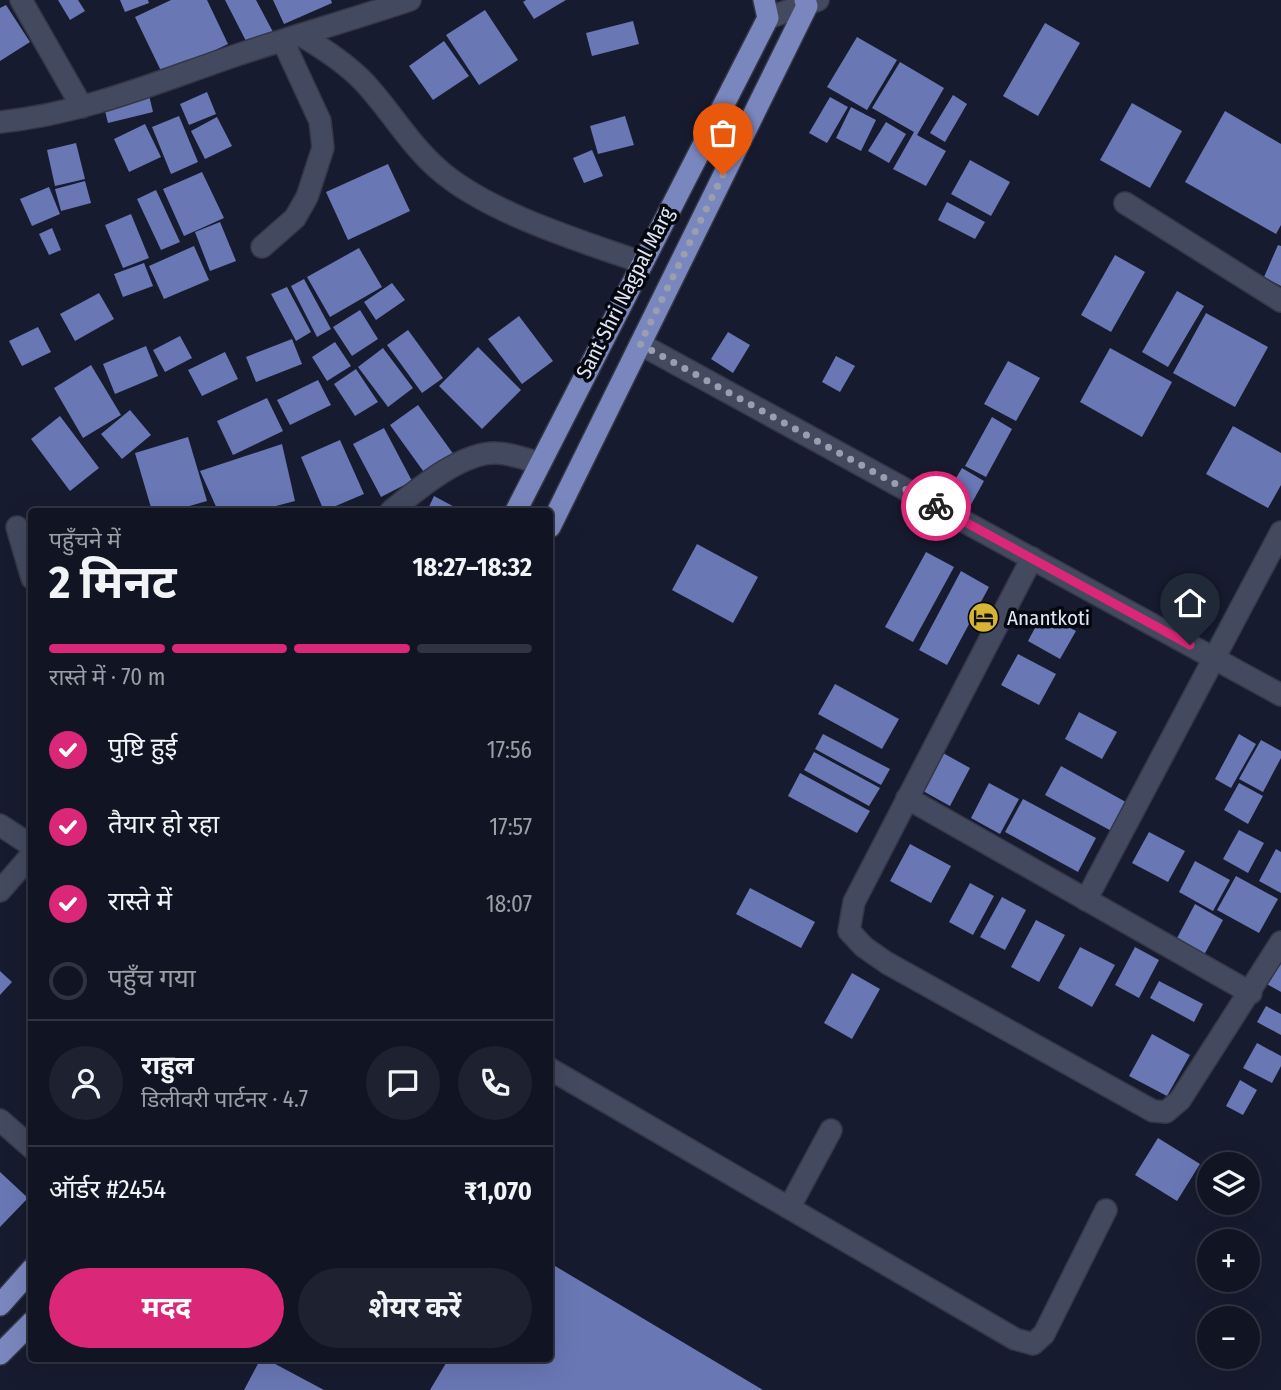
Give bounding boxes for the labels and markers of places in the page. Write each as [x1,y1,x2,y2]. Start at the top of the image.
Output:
pin [693,103,753,175]
pin [1160,573,1220,645]
hotel icon: Anantkoti [967,601,1001,635]
place label: Anantkoti [1007,605,1090,631]

